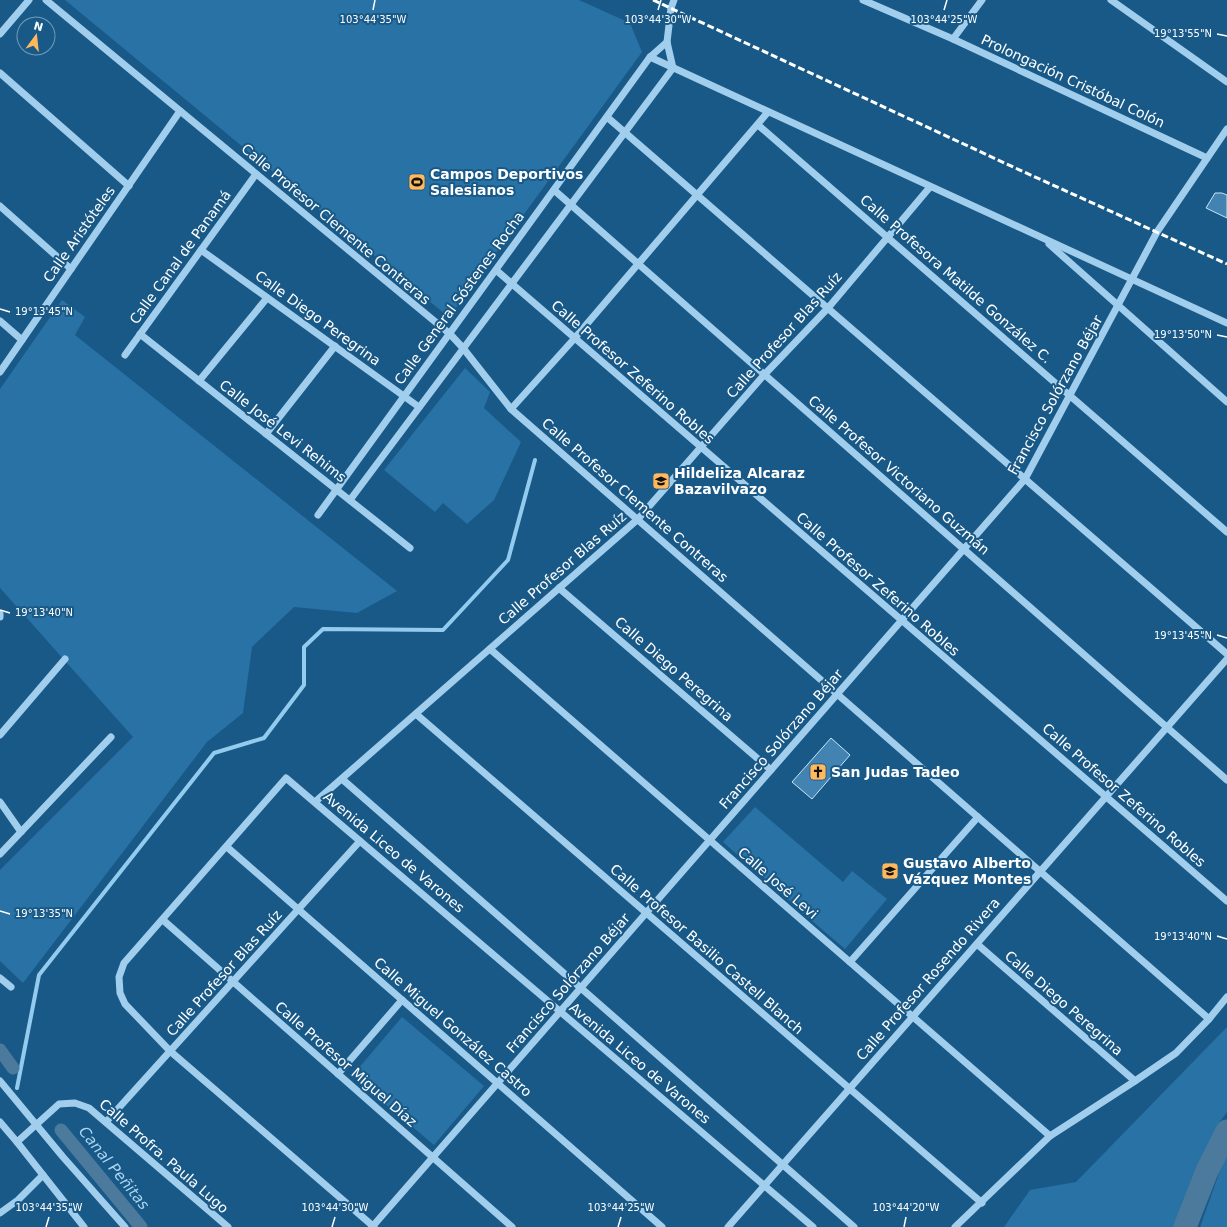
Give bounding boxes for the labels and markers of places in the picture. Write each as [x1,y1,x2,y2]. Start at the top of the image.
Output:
place label: Campos Deportivos Salesianos [430,166,583,198]
sports icon: Campos Deportivos Salesianos [407,172,427,192]
place label: Hildeliza Alcaraz Bazavilvazo [674,465,805,497]
school or university icon: Hildeliza Alcaraz Bazavilvazo [651,471,671,491]
church icon: San Judas Tadeo [808,762,828,782]
place label: San Judas Tadeo [831,764,960,780]
place label: Gustavo Alberto Vázquez Montes [903,855,1031,887]
school or university icon: Gustavo Alberto Vázquez Montes [880,861,900,881]

